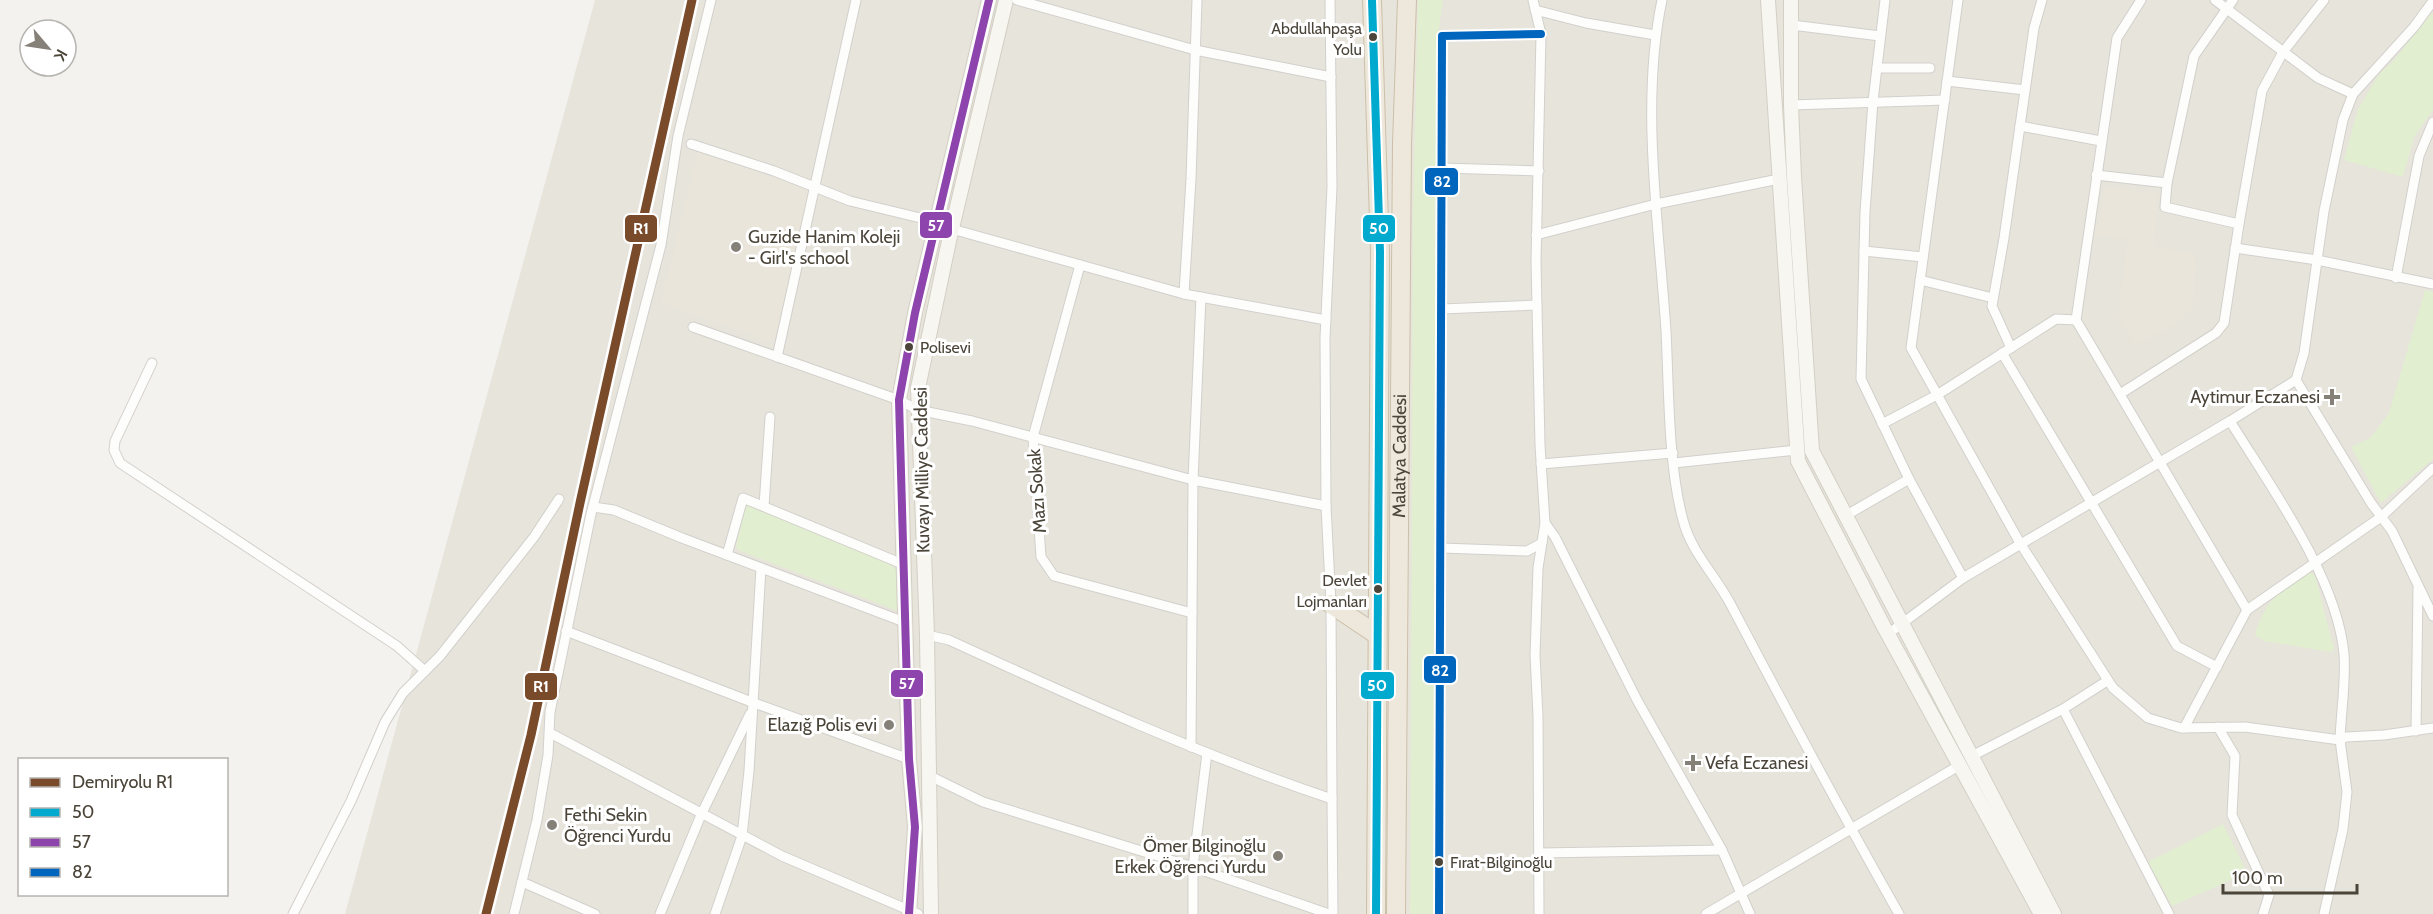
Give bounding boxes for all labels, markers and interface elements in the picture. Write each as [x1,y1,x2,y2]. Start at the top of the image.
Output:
north arrow [18,18,78,78]
place label: Abdullahpaşa Yolu [1271,19,1362,59]
marker: Abdullahpaşa Yolu [1367,31,1379,43]
text: K [50,46,71,64]
line badge: 82 [1424,167,1459,196]
text: 82 [1433,172,1451,191]
line badge: 57 [919,211,953,239]
line badge: R1 [624,214,658,243]
line badge: 50 [1362,214,1396,243]
text: 57 [928,216,945,235]
text: R1 [633,219,649,238]
text: 50 [1369,219,1389,238]
place label: Guzide Hanim Koleji - Girl's school [748,226,900,269]
marker: Guzide Hanim Koleji - Girl's school [729,240,743,254]
place label: Polisevi [920,338,971,357]
marker: Polisevi [903,341,915,353]
place label: Aytimur Eczanesi [2190,386,2320,408]
street label: Kuvayı Milliye Caddesi [910,387,934,553]
marker: Aytimur Eczanesi [2325,390,2339,404]
street label: Malatya Caddesi [1388,394,1411,518]
street label: Mazı Sokak [1023,447,1051,534]
place label: Devlet Lojmanları [1296,571,1368,611]
marker: Devlet Lojmanları [1372,583,1384,595]
line badge: 82 [1423,655,1457,684]
text: 82 [1431,661,1449,680]
line badge: 57 [890,669,924,698]
line badge: 50 [1360,671,1395,700]
line badge: R1 [524,672,558,701]
text: 57 [899,674,916,693]
text: 50 [1367,676,1387,695]
text: R1 [533,677,549,696]
place label: Elazığ Polis evi [767,714,877,736]
marker: Elazığ Polis evi [882,718,896,732]
place label: Vefa Eczanesi [1705,752,1808,774]
marker: Vefa Eczanesi [1686,756,1700,770]
legend [18,758,228,896]
text: Demiryolu R1 [72,771,173,793]
text: 50 [72,801,94,823]
place label: Fethi Sekin Öğrenci Yurdu [564,804,671,847]
marker: Fethi Sekin Öğrenci Yurdu [545,818,559,832]
text: 57 [72,831,91,853]
place label: Ömer Bilginoğlu Erkek Öğrenci Yurdu [1115,835,1266,878]
marker: Ömer Bilginoğlu Erkek Öğrenci Yurdu [1271,849,1285,863]
place label: Fırat-Bilginoğlu [1450,853,1552,872]
marker: Fırat-Bilginoğlu [1433,856,1445,868]
scale bar [2223,857,2356,895]
text: 82 [72,861,92,883]
text: 100 m [2232,867,2283,889]

